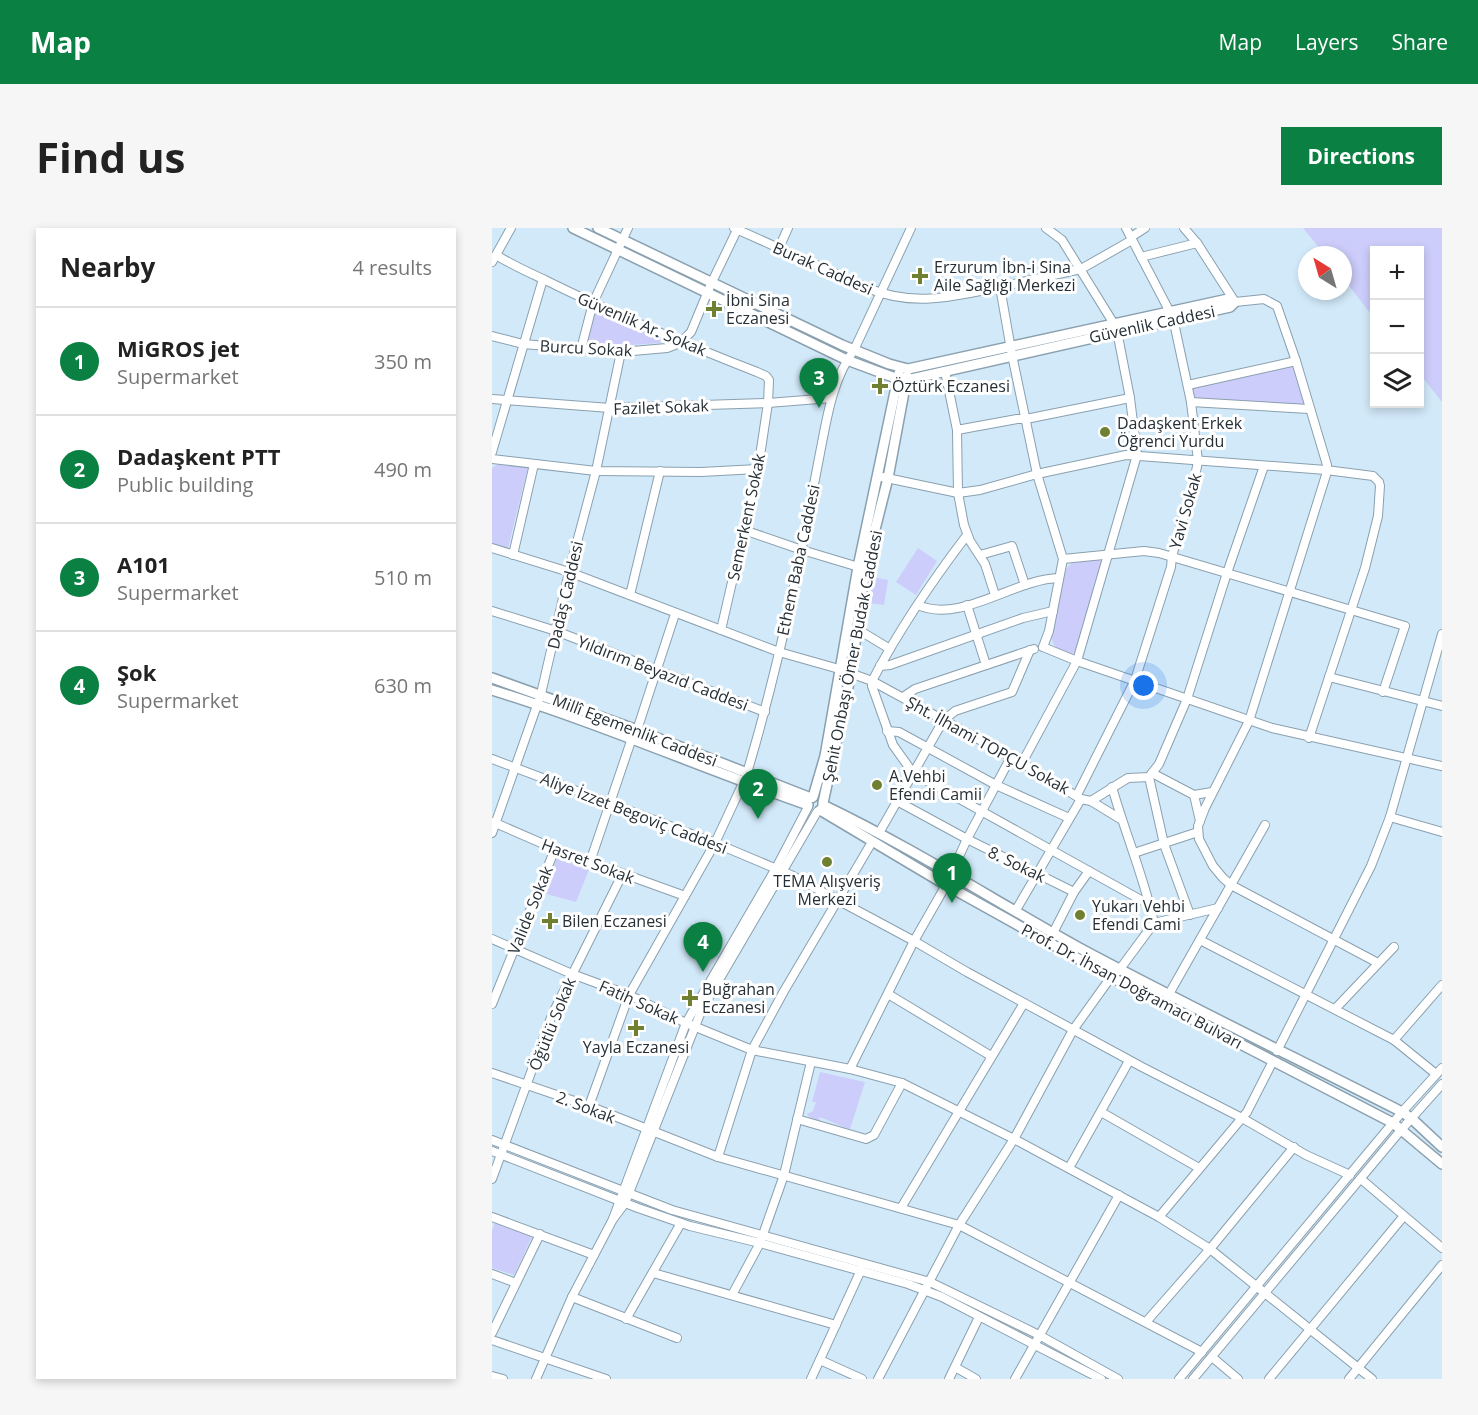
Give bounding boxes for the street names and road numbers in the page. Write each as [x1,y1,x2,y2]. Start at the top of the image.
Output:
street label: Burak Caddesi [769,236,877,300]
street label: Güvenlik Ar. Sokak [574,287,710,361]
street label: Güvenlik Caddesi [1087,300,1217,348]
street label: Burcu Sokak [539,335,633,361]
street label: Fazilet Sokak [613,394,710,420]
street label: Semerkent Sokak [722,451,770,583]
street label: Yavi Sokak [1164,470,1207,552]
street label: Ethem Baba Caddesi [771,483,825,637]
street label: Şehit Onbaşı Ömer Budak Caddesi [817,528,887,784]
street label: Dadaş Caddesi [542,539,588,651]
street label: Yıldırım Beyazıd Caddesi [574,630,752,716]
street label: Millî Egemenlik Caddesi [550,688,720,772]
street label: Şht. İlhami TOPÇU Sokak [902,691,1074,799]
street label: Aliye İzzet Begoviç Caddesi [537,767,731,859]
street label: Hasret Sokak [538,833,638,889]
street label: 8. Sokak [984,841,1050,888]
street label: Valide Sokak [502,862,558,957]
street label: Prof. Dr. İhsan Doğramacı Bulvarı [1018,918,1246,1054]
street label: Öğütlü Sokak [523,974,581,1074]
street label: Fatih Sokak [596,975,683,1030]
street label: 2. Sokak [553,1086,619,1129]

